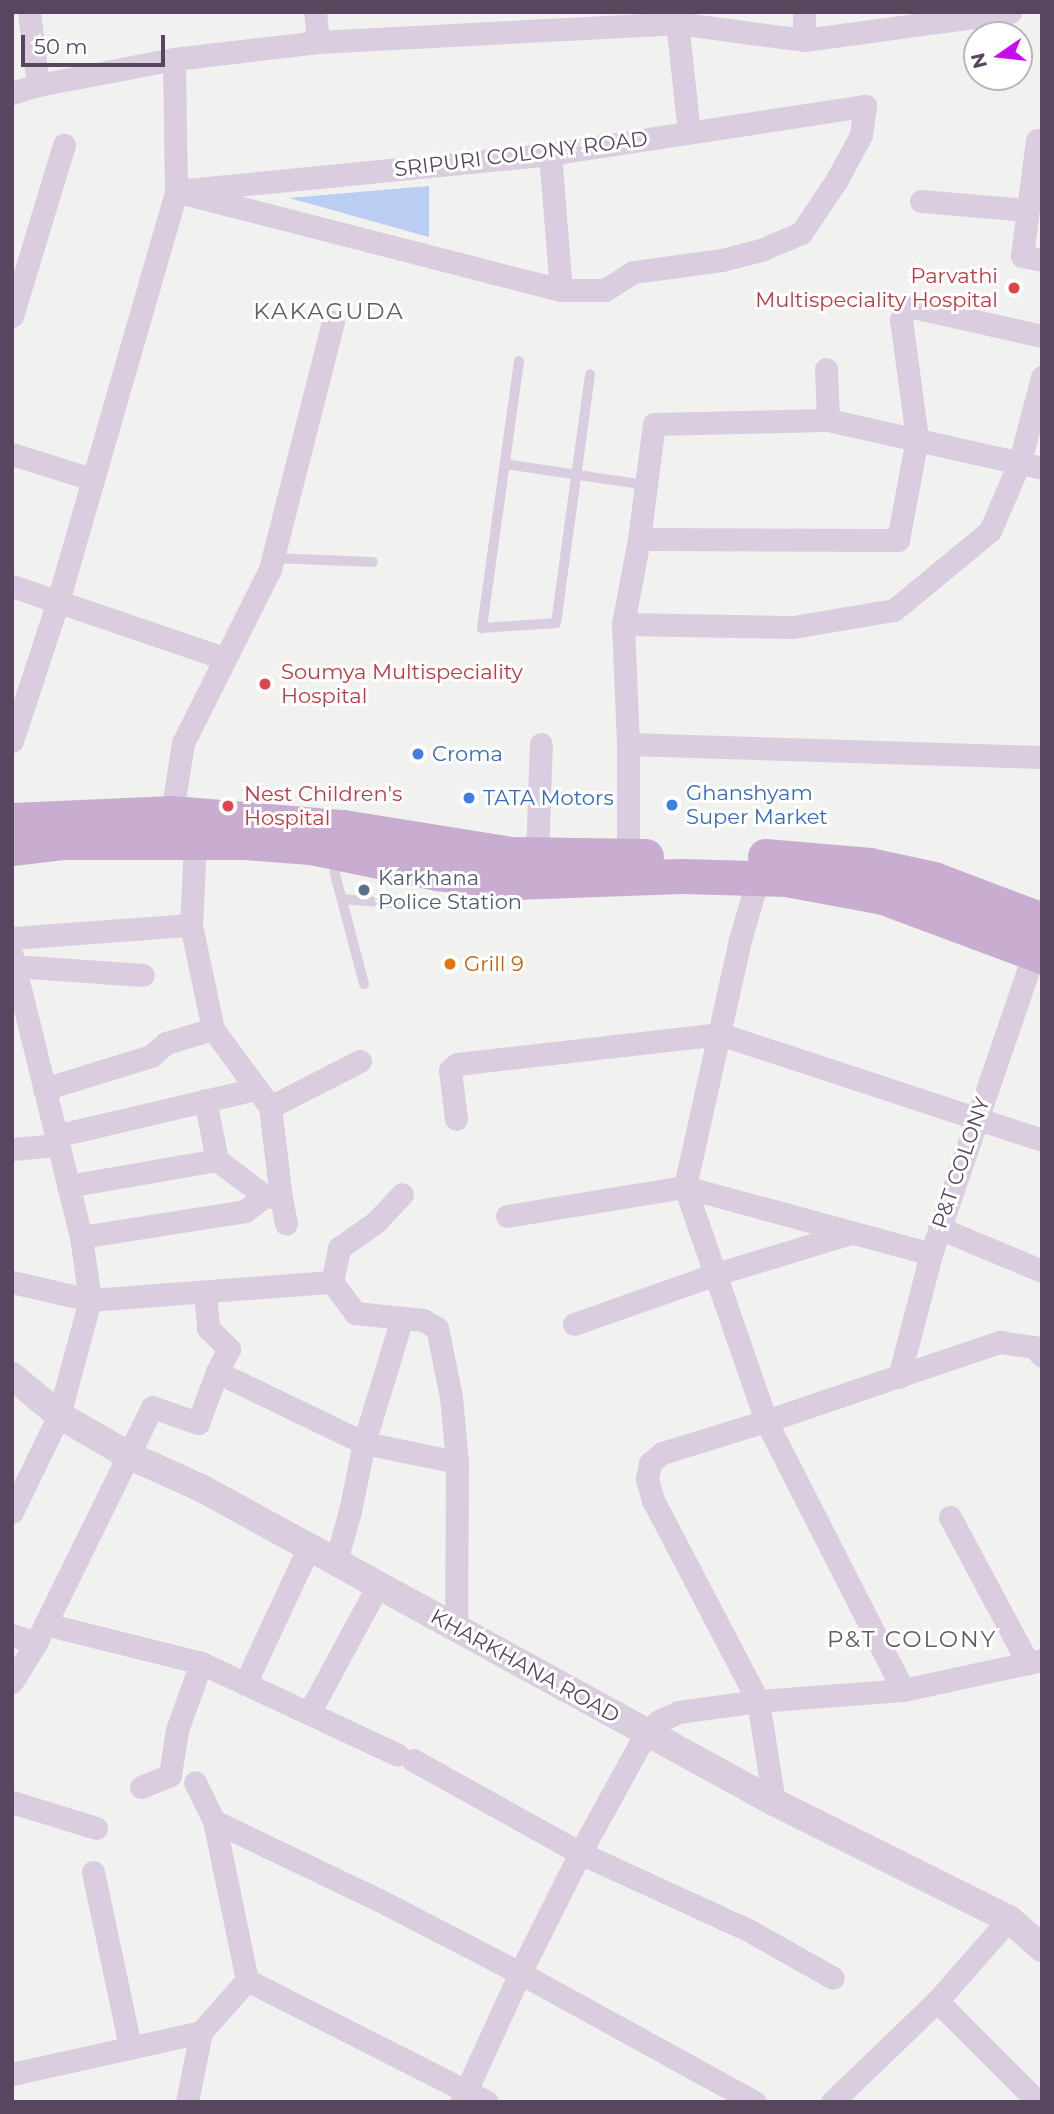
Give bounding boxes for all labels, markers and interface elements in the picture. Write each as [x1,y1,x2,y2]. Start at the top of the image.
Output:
scale bar [24,21,168,65]
north arrow [963,21,1033,91]
text: 50 m [34,34,88,59]
text: N [966,50,992,71]
street label: SRIPURI COLONY ROAD [393,126,649,182]
place label: Parvathi Multispeciality Hospital [755,263,998,313]
marker: Parvathi Multispeciality Hospital [1004,278,1024,298]
district label: KAKAGUDA [254,297,404,325]
place label: Soumya Multispeciality Hospital [281,659,523,709]
marker: Soumya Multispeciality Hospital [255,674,275,694]
place label: Croma [432,741,503,767]
marker: Croma [410,746,426,762]
place label: Ghanshyam Super Market [686,780,828,830]
place label: Nest Children's Hospital [244,781,402,831]
place label: TATA Motors [483,785,614,811]
marker: TATA Motors [461,790,477,806]
marker: Nest Children's Hospital [218,796,238,816]
marker: Ghanshyam Super Market [664,797,680,813]
place label: Karkhana Police Station [378,865,522,915]
marker: Karkhana Police Station [356,882,372,898]
place label: Grill 9 [464,951,524,977]
marker: Grill 9 [442,956,458,972]
street label: P&T COLONY [927,1094,995,1232]
street label: KHARKHANA ROAD [426,1604,624,1728]
district label: P&T COLONY [828,1625,996,1653]

